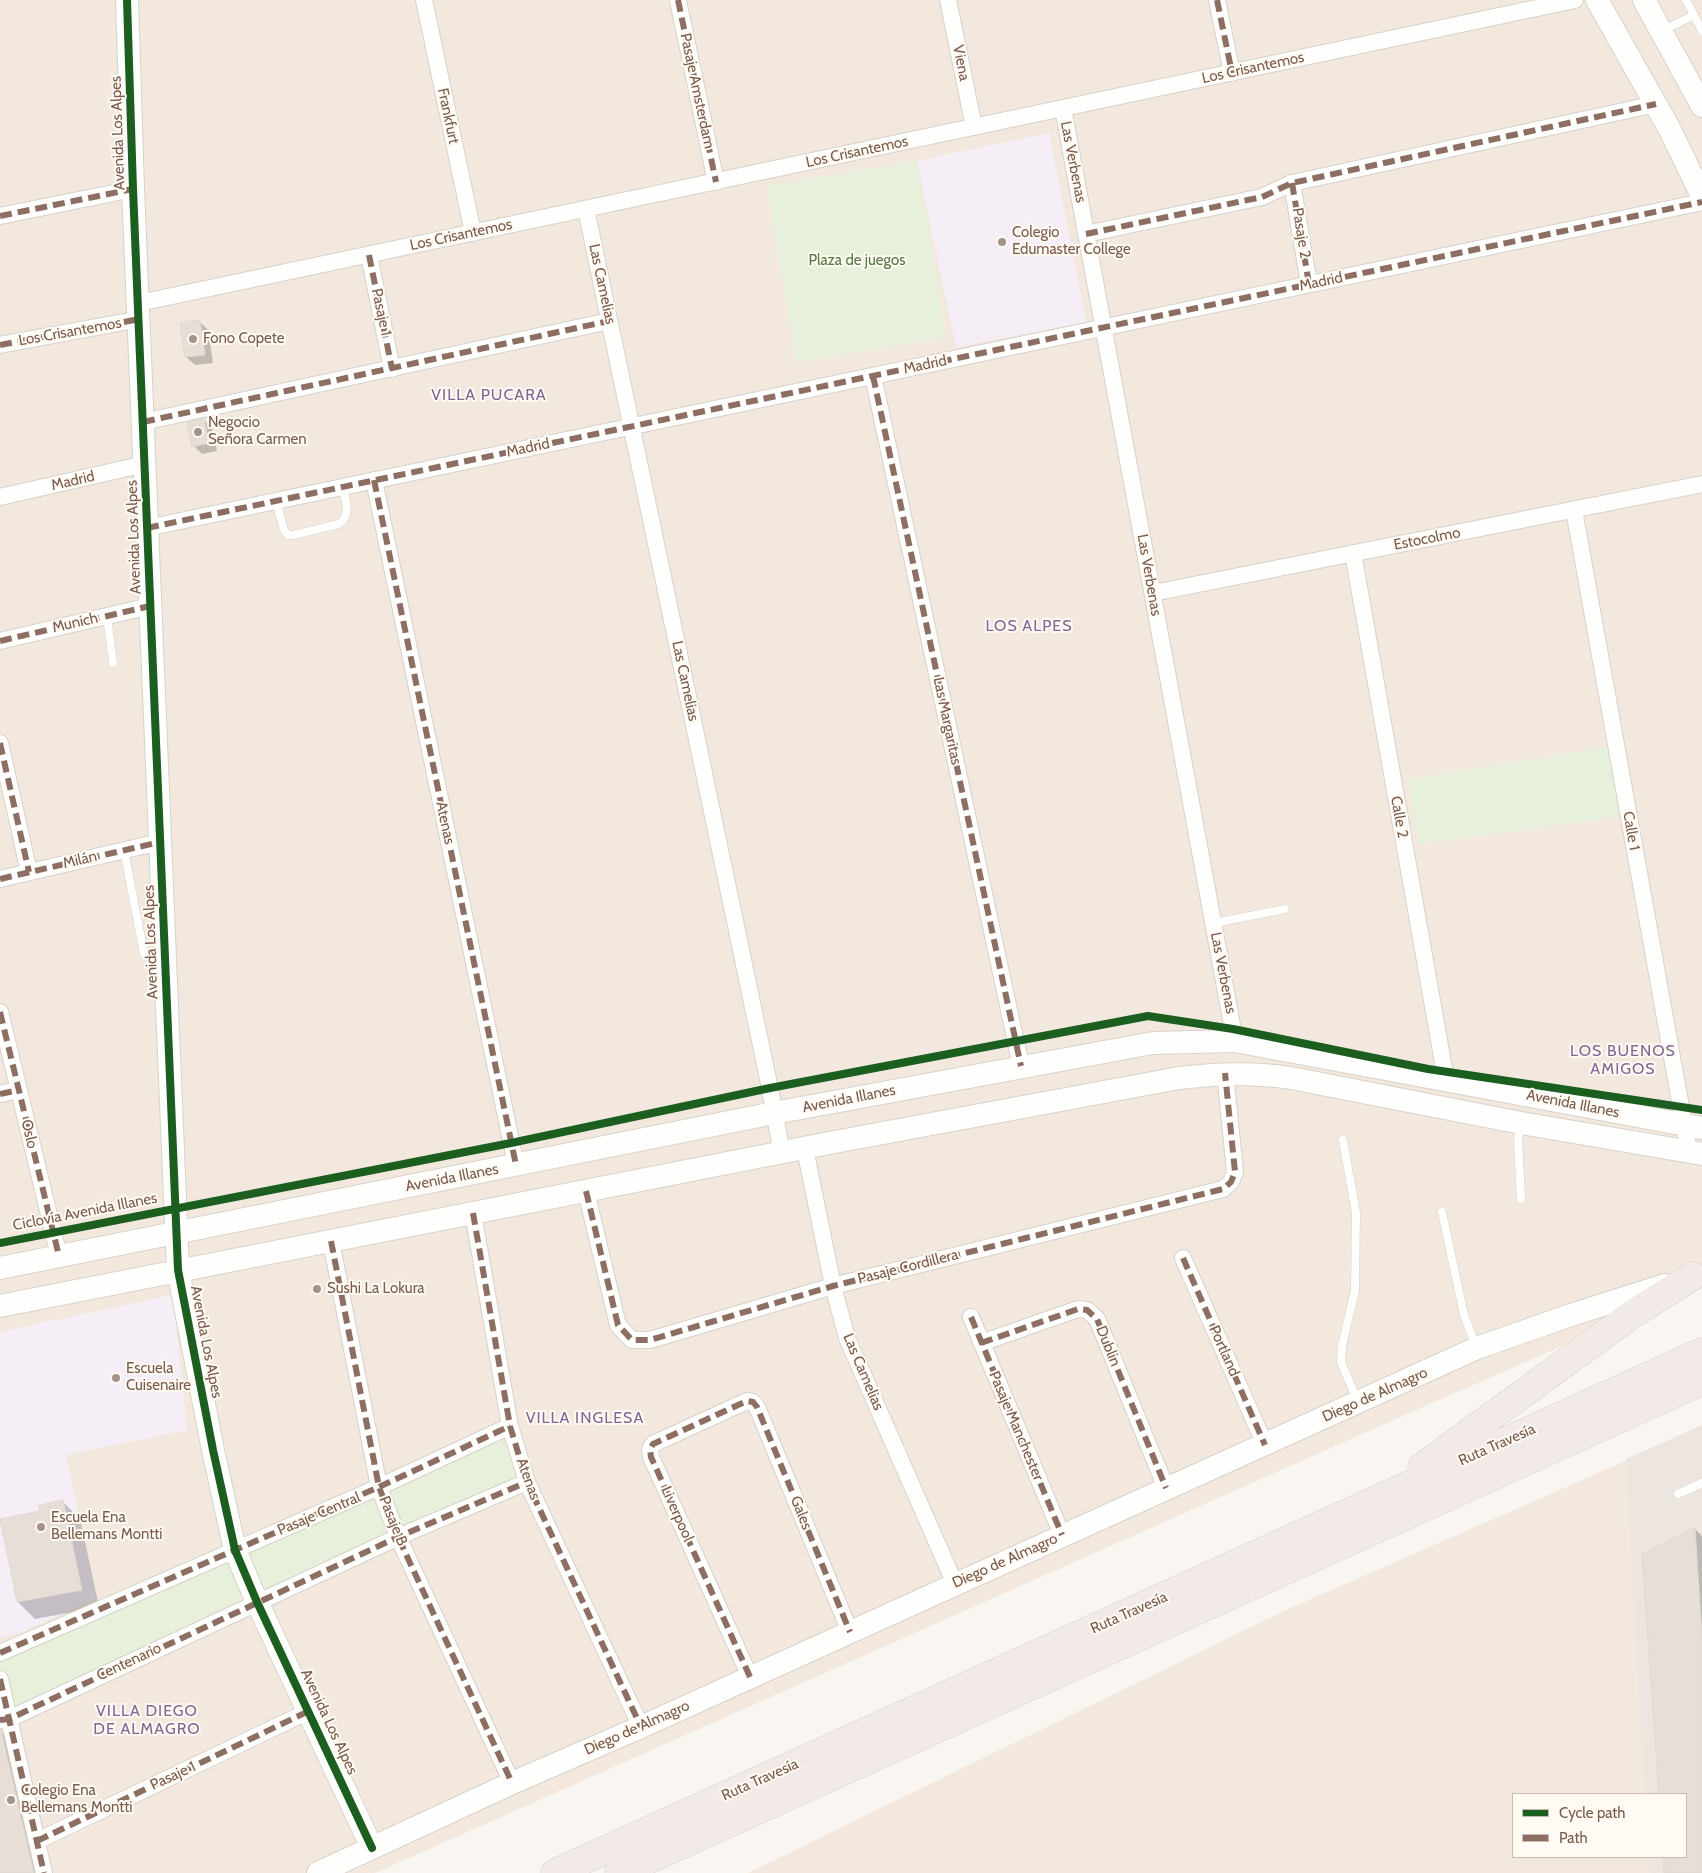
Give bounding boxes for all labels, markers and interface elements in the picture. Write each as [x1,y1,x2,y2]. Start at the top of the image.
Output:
street label: Pasaje Amsterdam [676,32,718,150]
street label: Viena [949,43,973,83]
street label: Los Crisantemos [1200,48,1306,88]
street label: Avenida Los Alpes [107,76,129,190]
street label: Frankfurt [433,86,463,146]
street label: Las Verbenas [1056,120,1090,204]
street label: Los Crisantemos [804,132,910,172]
street label: Pasaje 2 [1288,206,1314,260]
street label: Los Crisantemos [408,215,514,255]
place label: Colegio Edumaster College [1012,224,1131,259]
marker: Colegio Edumaster College [996,236,1008,248]
street label: Las Camelias [585,242,619,326]
park label: Plaza de juegos [809,252,905,270]
street label: Madrid [1298,269,1344,295]
street label: Pasaje 1 [367,287,395,337]
street label: Los Crisantemos [17,314,123,350]
place label: Fono Copete [203,330,284,348]
marker: Fono Copete [187,333,199,345]
street label: Madrid [902,352,948,378]
district label: VILLA PUCARA [430,385,548,405]
place label: Negocio Señora Carmen [208,414,307,449]
marker: Negocio Señora Carmen [192,426,204,438]
street label: Madrid [505,435,551,461]
street label: Madrid [50,467,96,495]
street label: Avenida Los Alpes [123,480,145,594]
street label: Estocolmo [1392,524,1462,554]
street label: Las Verbenas [1133,533,1165,617]
street label: Munich [50,609,100,637]
district label: LOS ALPES [984,616,1074,636]
street label: Las Camelias [668,639,702,723]
street label: Las Margaritas [929,675,965,767]
street label: Calle 2 [1386,795,1412,839]
street label: Atenas [432,800,458,846]
street label: Calle 1 [1619,810,1643,852]
street label: Milán [61,847,99,873]
street label: Avenida Los Alpes [140,885,162,999]
street label: Las Verbenas [1206,931,1240,1015]
district label: LOS BUENOS AMIGOS [1569,1041,1677,1079]
street label: Avenida Illanes [801,1081,897,1117]
street label: Avenida Illanes [1525,1086,1621,1122]
street label: Oslo [17,1118,41,1150]
street label: Avenida Illanes [404,1160,500,1196]
street label: Ciclovía Avenida Illanes [11,1189,159,1235]
street label: Pasaje Cordillera [856,1246,960,1288]
place label: Sushi La Lokura [327,1280,425,1298]
marker: Sushi La Lokura [311,1283,323,1295]
street label: Avenida Los Alpes [186,1284,226,1400]
street label: Dublin [1092,1323,1124,1369]
street label: Portland [1205,1323,1243,1379]
street label: Las Camelias [839,1331,887,1413]
place label: Escuela Cuisenaire [126,1360,191,1395]
street label: Diego de Almagro [1320,1364,1430,1426]
street label: Pasaje Manchester [985,1369,1047,1483]
marker: Escuela Cuisenaire [110,1372,122,1384]
district label: VILLA INGLESA [524,1408,646,1428]
street label: Ruta Travesía [1456,1420,1538,1470]
street label: Atenas [512,1456,544,1502]
street label: Liverpool [657,1484,697,1544]
street label: Pasaje Central [275,1488,363,1540]
street label: Pasaje B [375,1493,411,1549]
street label: Gales [786,1494,816,1532]
place label: Escuela Ena Bellemans Montti [51,1509,162,1544]
marker: Escuela Ena Bellemans Montti [35,1521,47,1533]
street label: Diego de Almagro [950,1530,1060,1592]
street label: Ruta Travesía [1088,1588,1170,1638]
street label: Centenario [94,1639,164,1685]
street label: Avenida Los Alpes [297,1666,361,1778]
street label: Diego de Almagro [582,1697,692,1759]
district label: VILLA DIEGO DE ALMAGRO [92,1701,202,1739]
street label: Ruta Travesía [719,1755,801,1805]
street label: Pasaje 1 [147,1758,199,1794]
place label: Colegio Ena Bellemans Montti [21,1782,132,1817]
legend [1512,1793,1687,1858]
marker: Colegio Ena Bellemans Montti [5,1794,17,1806]
text: Cycle path [1559,1804,1625,1822]
text: Path [1559,1829,1588,1847]

